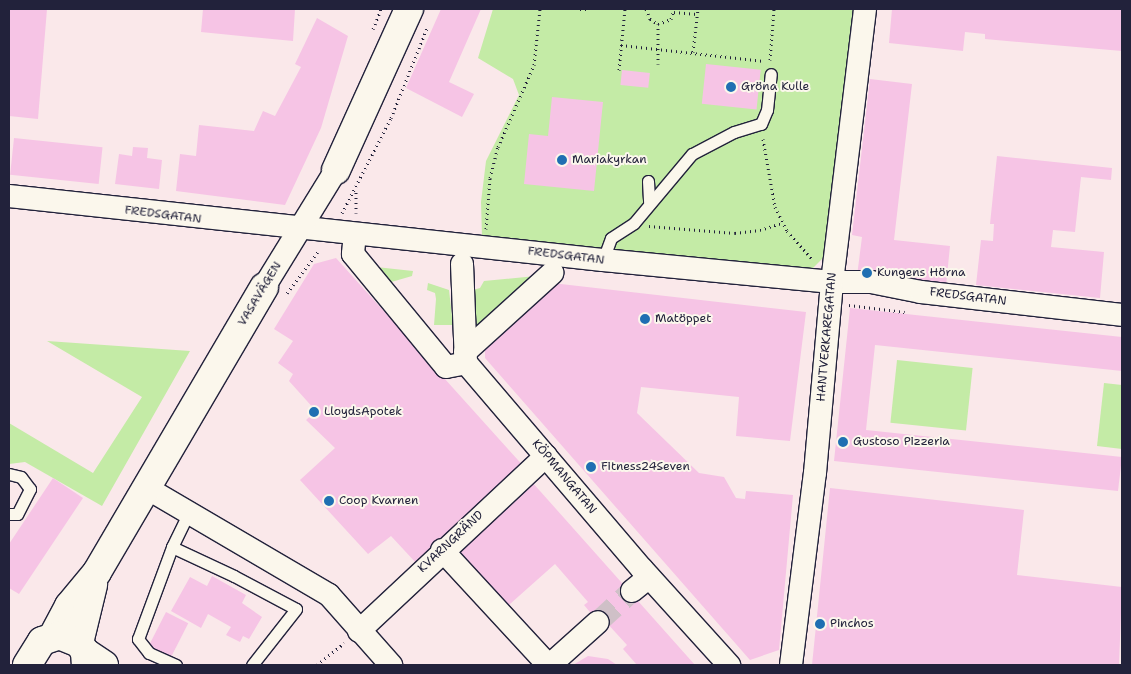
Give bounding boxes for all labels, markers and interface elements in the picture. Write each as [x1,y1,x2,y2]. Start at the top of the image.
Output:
place label: Gröna Kulle [741,80,809,94]
marker: Gröna Kulle [725,81,737,93]
place label: Mariakyrkan [572,153,647,167]
marker: Mariakyrkan [556,154,568,166]
street label: FREDSGATAN [124,203,202,227]
street label: FREDSGATAN [527,244,605,268]
street label: VASAVÄGEN [235,259,285,329]
place label: Kungens Hörna [877,266,965,280]
marker: Kungens Hörna [861,267,873,279]
street label: HANTVERKAREGATAN [814,272,840,402]
street label: FREDSGATAN [929,285,1007,309]
place label: Matöppet [655,312,711,326]
marker: Matöppet [639,313,651,325]
place label: LloydsApotek [324,405,402,419]
marker: LloydsApotek [308,406,320,418]
place label: Gustoso Pizzeria [853,435,950,449]
marker: Gustoso Pizzeria [837,436,849,448]
street label: KÖPMANGATAN [529,437,599,517]
place label: Fitness24Seven [601,460,690,474]
marker: Fitness24Seven [585,461,597,473]
place label: Coop Kvarnen [339,494,418,508]
marker: Coop Kvarnen [323,495,335,507]
street label: KVARNGRÄND [415,508,487,576]
place label: Pinchos [830,617,874,631]
marker: Pinchos [814,618,826,630]

